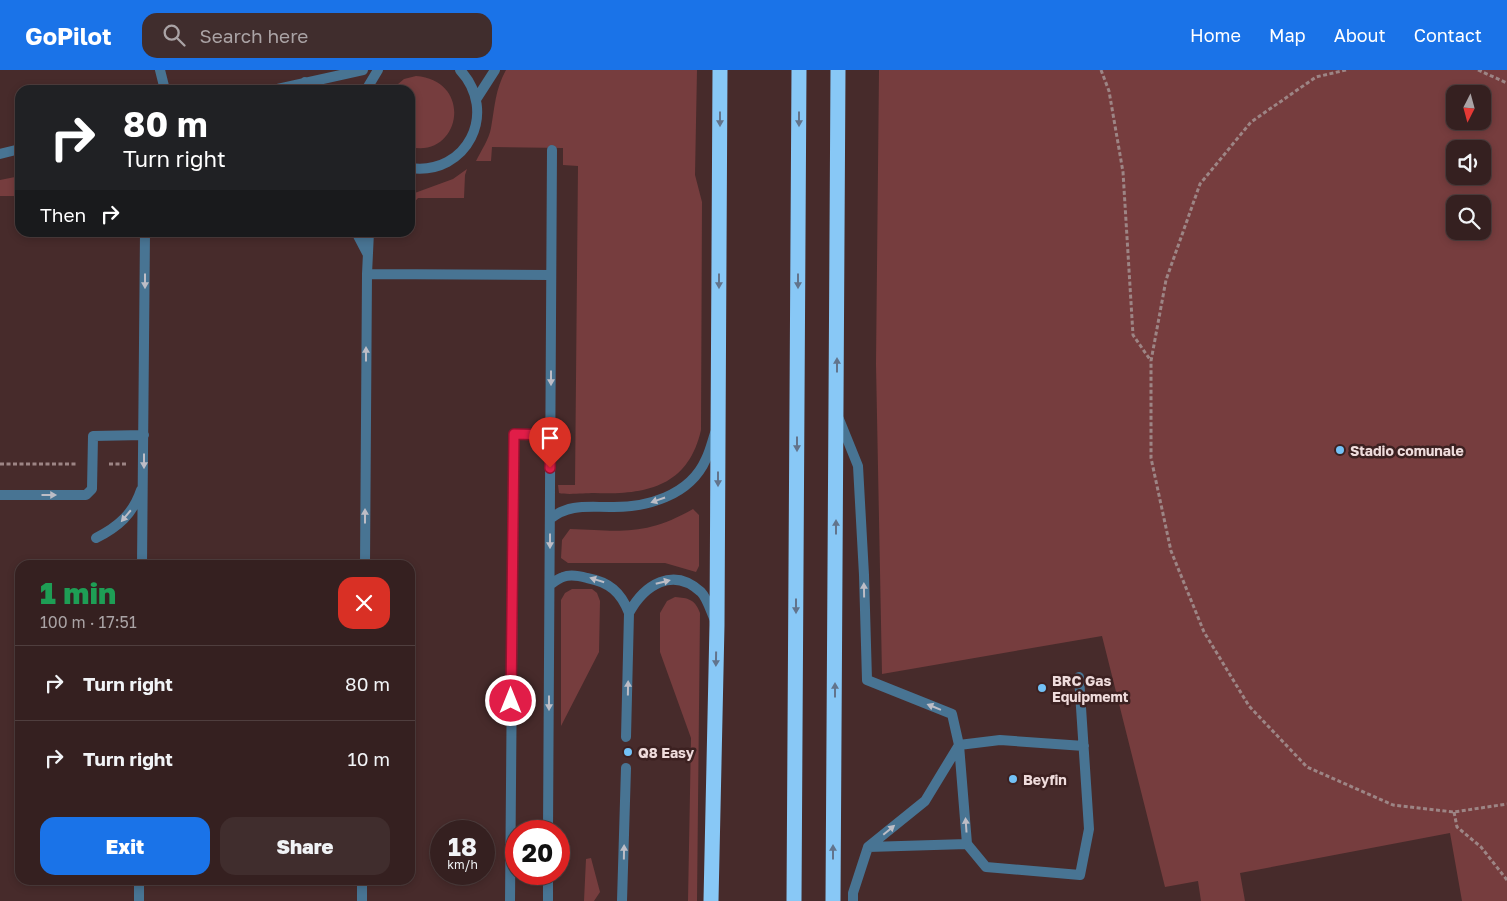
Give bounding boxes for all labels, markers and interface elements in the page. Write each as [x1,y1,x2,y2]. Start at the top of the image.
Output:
search box [142,13,492,58]
text: GoPilot [25,21,112,50]
icon: search [160,21,188,49]
text: Search here [200,24,308,47]
text: Home [1190,24,1241,46]
text: Map [1269,24,1306,46]
text: About [1334,24,1386,46]
text: Contact [1414,24,1482,46]
north arrow [1446,85,1491,130]
map controls [1446,85,1491,240]
text: 80 m [123,103,208,145]
icon: right [40,105,105,170]
one-way arrow [716,111,724,127]
one-way arrow [795,111,803,127]
button: sound [1446,140,1491,185]
text: Turn right [123,145,226,172]
button: search [1446,195,1491,240]
icon: right [96,200,124,228]
text: Then [40,203,86,226]
one-way arrow [141,273,149,289]
one-way arrow [715,273,723,289]
one-way arrow [794,273,802,289]
one-way arrow [362,346,370,362]
one-way arrow [833,357,841,373]
one-way arrow [547,371,555,387]
pin [529,417,571,468]
icon: arrive [536,424,564,452]
one-way arrow [793,436,801,452]
place label: Stadio comunale [1350,442,1464,459]
marker: Stadio comunale [1334,444,1346,456]
one-way arrow [140,453,148,469]
one-way arrow [714,471,722,487]
one-way arrow [41,491,57,499]
one-way arrow [650,497,665,504]
one-way arrow [361,508,369,524]
one-way arrow [121,509,132,522]
one-way arrow [832,519,840,535]
one-way arrow [546,533,554,549]
text: 1 min [40,575,116,611]
one-way arrow [589,576,604,584]
button: close [338,577,390,629]
one-way arrow [656,578,671,586]
one-way arrow [860,582,868,598]
one-way arrow [792,598,800,614]
text: 100 m · 17:51 [40,612,137,632]
one-way arrow [712,651,720,667]
icon: right [40,669,68,697]
text: Turn right [83,672,173,695]
text: 80 m [345,672,390,695]
place label: BRC Gas Equipmemt [1052,672,1129,705]
position arrow [484,674,536,726]
one-way arrow [624,680,632,696]
one-way arrow [831,682,839,698]
marker: BRC Gas Equipmemt [1036,682,1048,694]
one-way arrow [545,696,553,712]
one-way arrow [926,703,941,711]
icon: right [40,744,68,772]
place label: Q8 Easy [638,744,695,761]
marker: Q8 Easy [622,746,634,758]
text: Turn right [83,747,173,770]
text: 10 m [347,747,390,770]
place label: Beyfin [1023,771,1067,788]
marker: Beyfin [1007,773,1019,785]
one-way arrow [962,816,970,832]
button: Exit [40,817,210,875]
button: Share [220,817,390,875]
speed limit sign: 20 [505,820,570,885]
one-way arrow [883,824,896,835]
text: 18 [448,831,477,862]
one-way arrow [620,844,628,860]
one-way arrow [830,844,838,860]
text: km/h [447,857,478,872]

